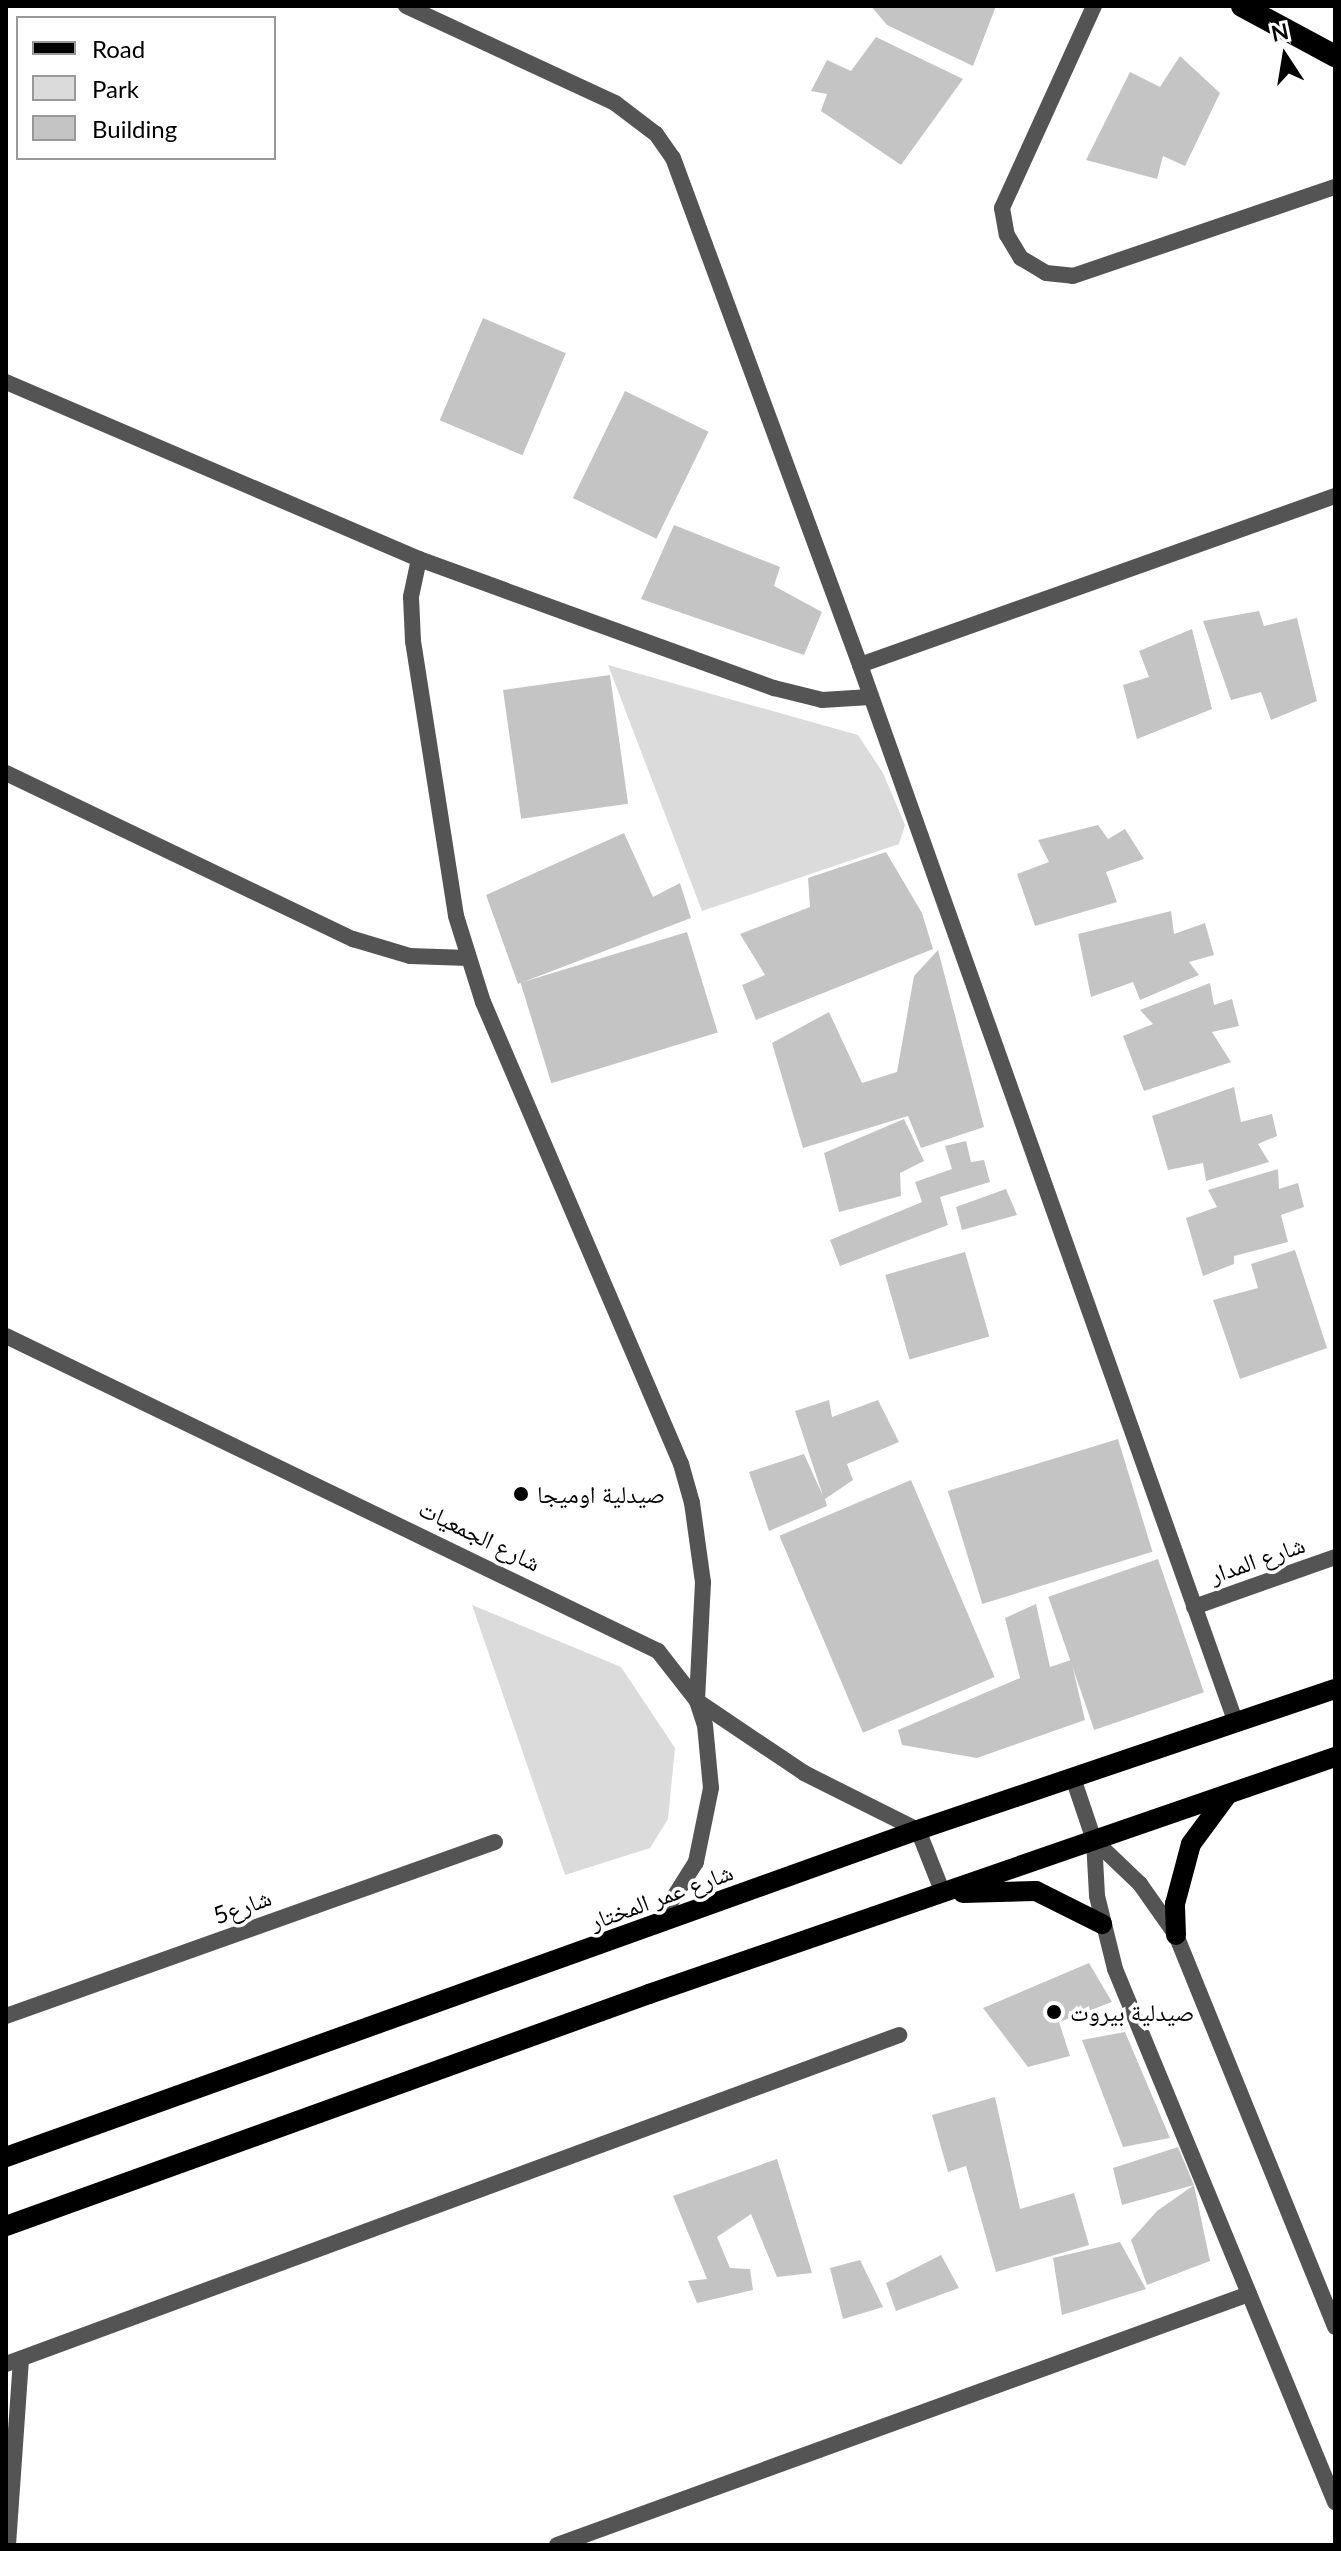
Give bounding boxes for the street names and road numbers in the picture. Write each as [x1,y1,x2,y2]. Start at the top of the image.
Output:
street label: شارع الجمعيات [415,1493,545,1577]
street label: شارع المدار [1206,1529,1308,1589]
street label: شارع عمر المختار [585,1857,737,1935]
street label: شارع5 [209,1882,275,1930]

